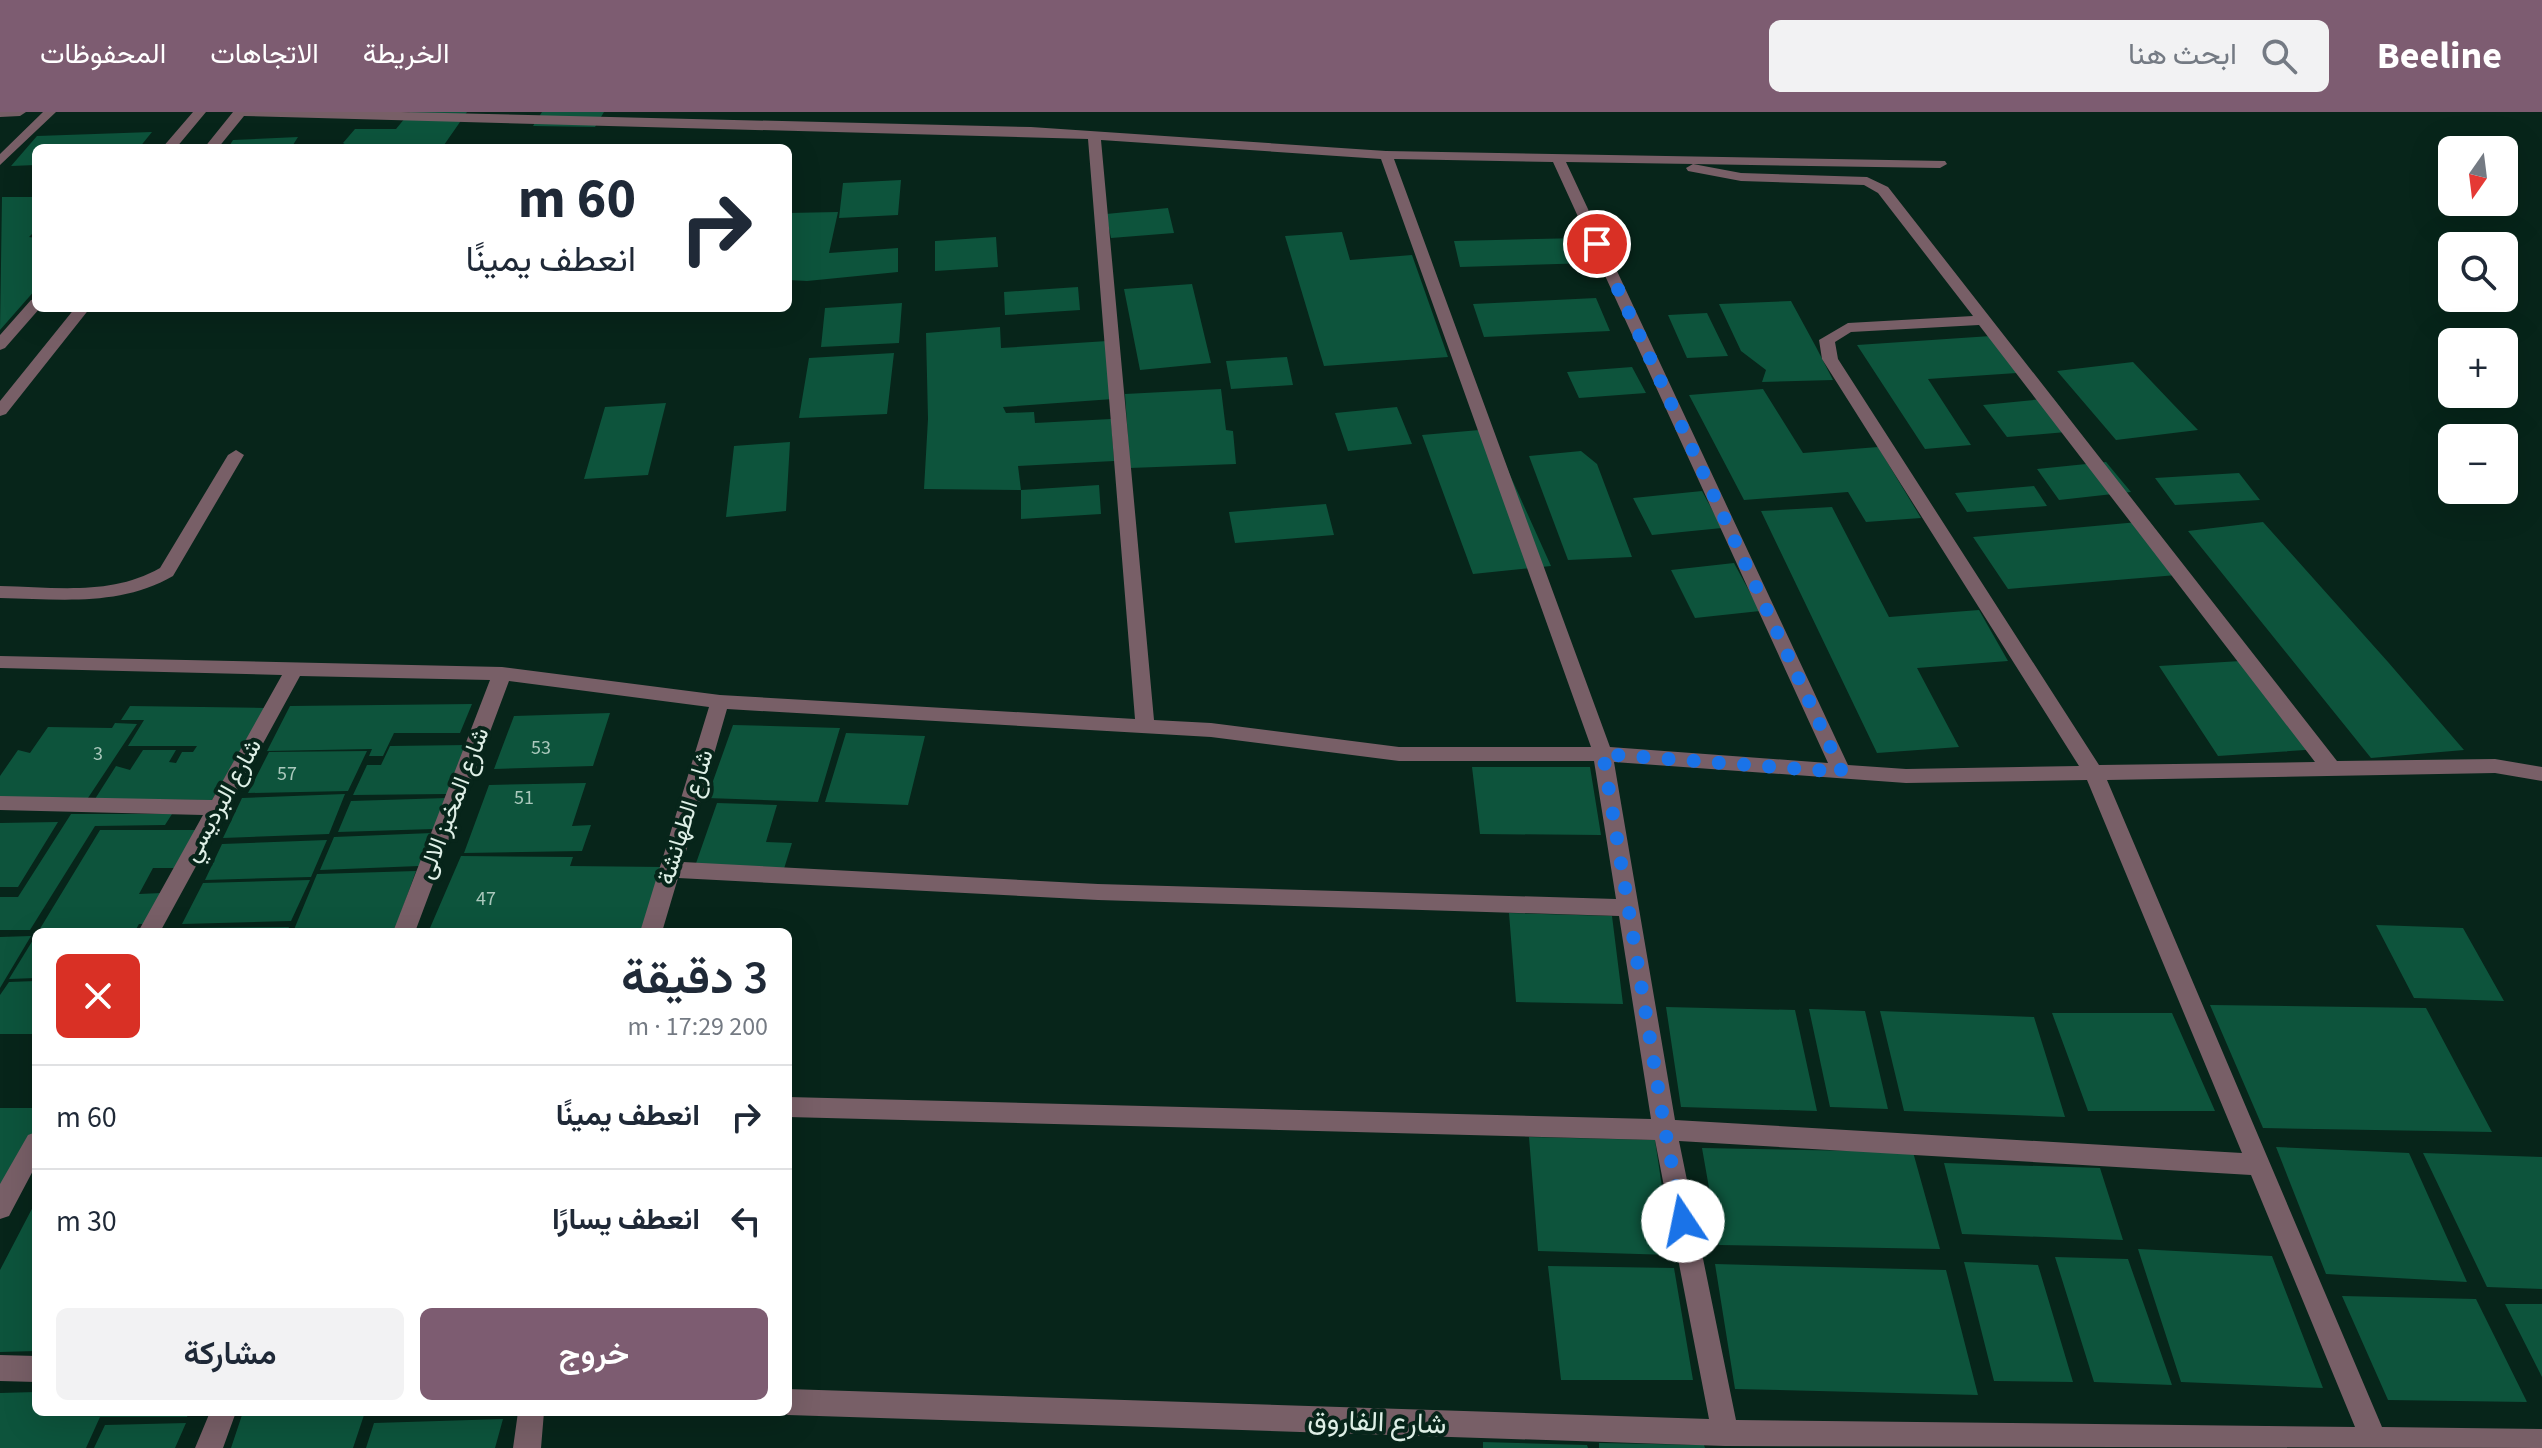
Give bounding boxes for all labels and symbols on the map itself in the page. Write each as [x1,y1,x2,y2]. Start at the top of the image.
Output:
north arrow [2438,136,2518,216]
pin [1563,210,1631,278]
street label: شارع المخبز الالى [409,722,498,884]
street label: شارع البرديسي [174,732,272,869]
house number: 53 [531,734,551,762]
house number: 3 [93,740,103,768]
street label: شارع الطهانشة [648,745,723,889]
house number: 57 [277,760,297,788]
house number: 51 [514,784,534,812]
house number: 47 [476,885,496,913]
position arrow [1641,1179,1725,1263]
street label: شارع الفاروق [1307,1400,1447,1444]

